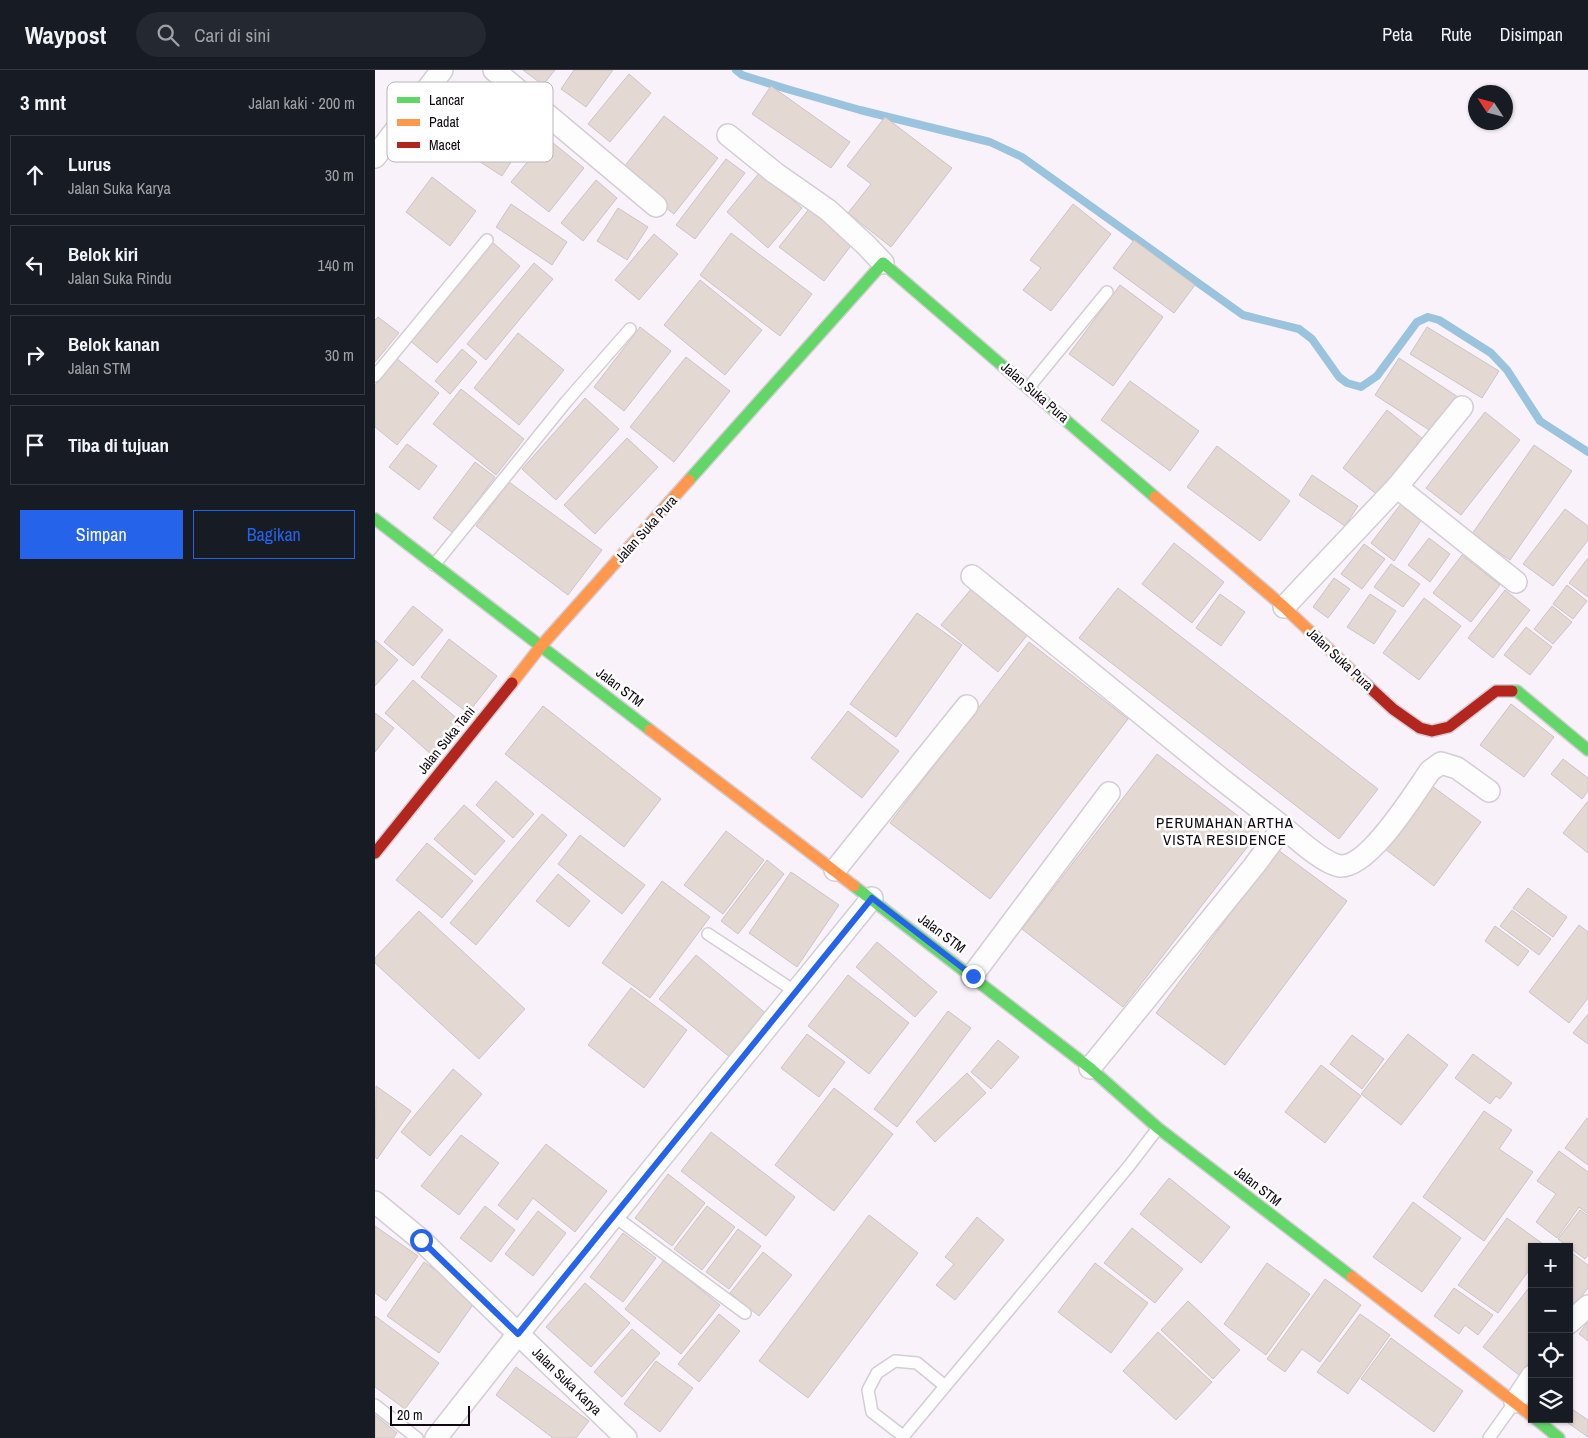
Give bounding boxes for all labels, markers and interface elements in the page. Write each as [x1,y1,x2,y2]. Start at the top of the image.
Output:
search box [136,12,486,57]
text: Waypost [25,19,106,51]
icon: search [154,21,182,49]
text: Cari di sini [194,22,271,48]
text: Peta [1382,22,1413,47]
text: Rute [1441,22,1472,47]
text: Disimpan [1500,22,1563,47]
legend [387,82,553,162]
north arrow [1468,85,1513,130]
text: 3 mnt [20,88,66,117]
text: Lancar [429,91,464,109]
text: Jalan kaki · 200 m [249,92,355,114]
text: Padat [429,113,459,131]
text: Macet [429,136,460,154]
text: Lurus [68,151,111,177]
icon: ahead [21,161,49,189]
text: 30 m [325,164,354,186]
text: Jalan Suka Karya [68,177,171,199]
text: Belok kiri [68,241,138,267]
icon: left [21,251,49,279]
text: 140 m [318,254,354,276]
text: Jalan Suka Rindu [68,267,172,289]
text: Belok kanan [68,331,160,357]
icon: right [21,341,49,369]
text: 30 m [325,344,354,366]
text: Jalan STM [68,357,131,379]
street label: Jalan Suka Pura [997,358,1073,427]
icon: arrive [21,431,49,459]
text: Tiba di tujuan [68,432,169,458]
street label: Jalan Suka Pura [611,491,681,566]
button: Simpan [20,510,183,559]
button: Bagikan [193,510,355,559]
street label: Jalan Suka Pura [1303,624,1377,695]
street label: Jalan STM [593,663,647,711]
street label: Jalan Suka Tani [413,703,479,777]
district label: PERUMAHAN ARTHA VISTA RESIDENCE [1156,812,1294,850]
street label: Jalan STM [915,909,969,957]
route end [962,965,985,988]
street label: Jalan STM [1231,1162,1285,1210]
route start [410,1229,433,1252]
map controls [1528,1243,1573,1423]
button: + [1528,1243,1573,1288]
button: − [1528,1288,1573,1333]
button: locate [1528,1333,1573,1378]
street label: Jalan Suka Karya [528,1343,606,1419]
button: layers [1528,1378,1573,1423]
scale bar [390,1403,470,1426]
text: 20 m [397,1406,423,1424]

